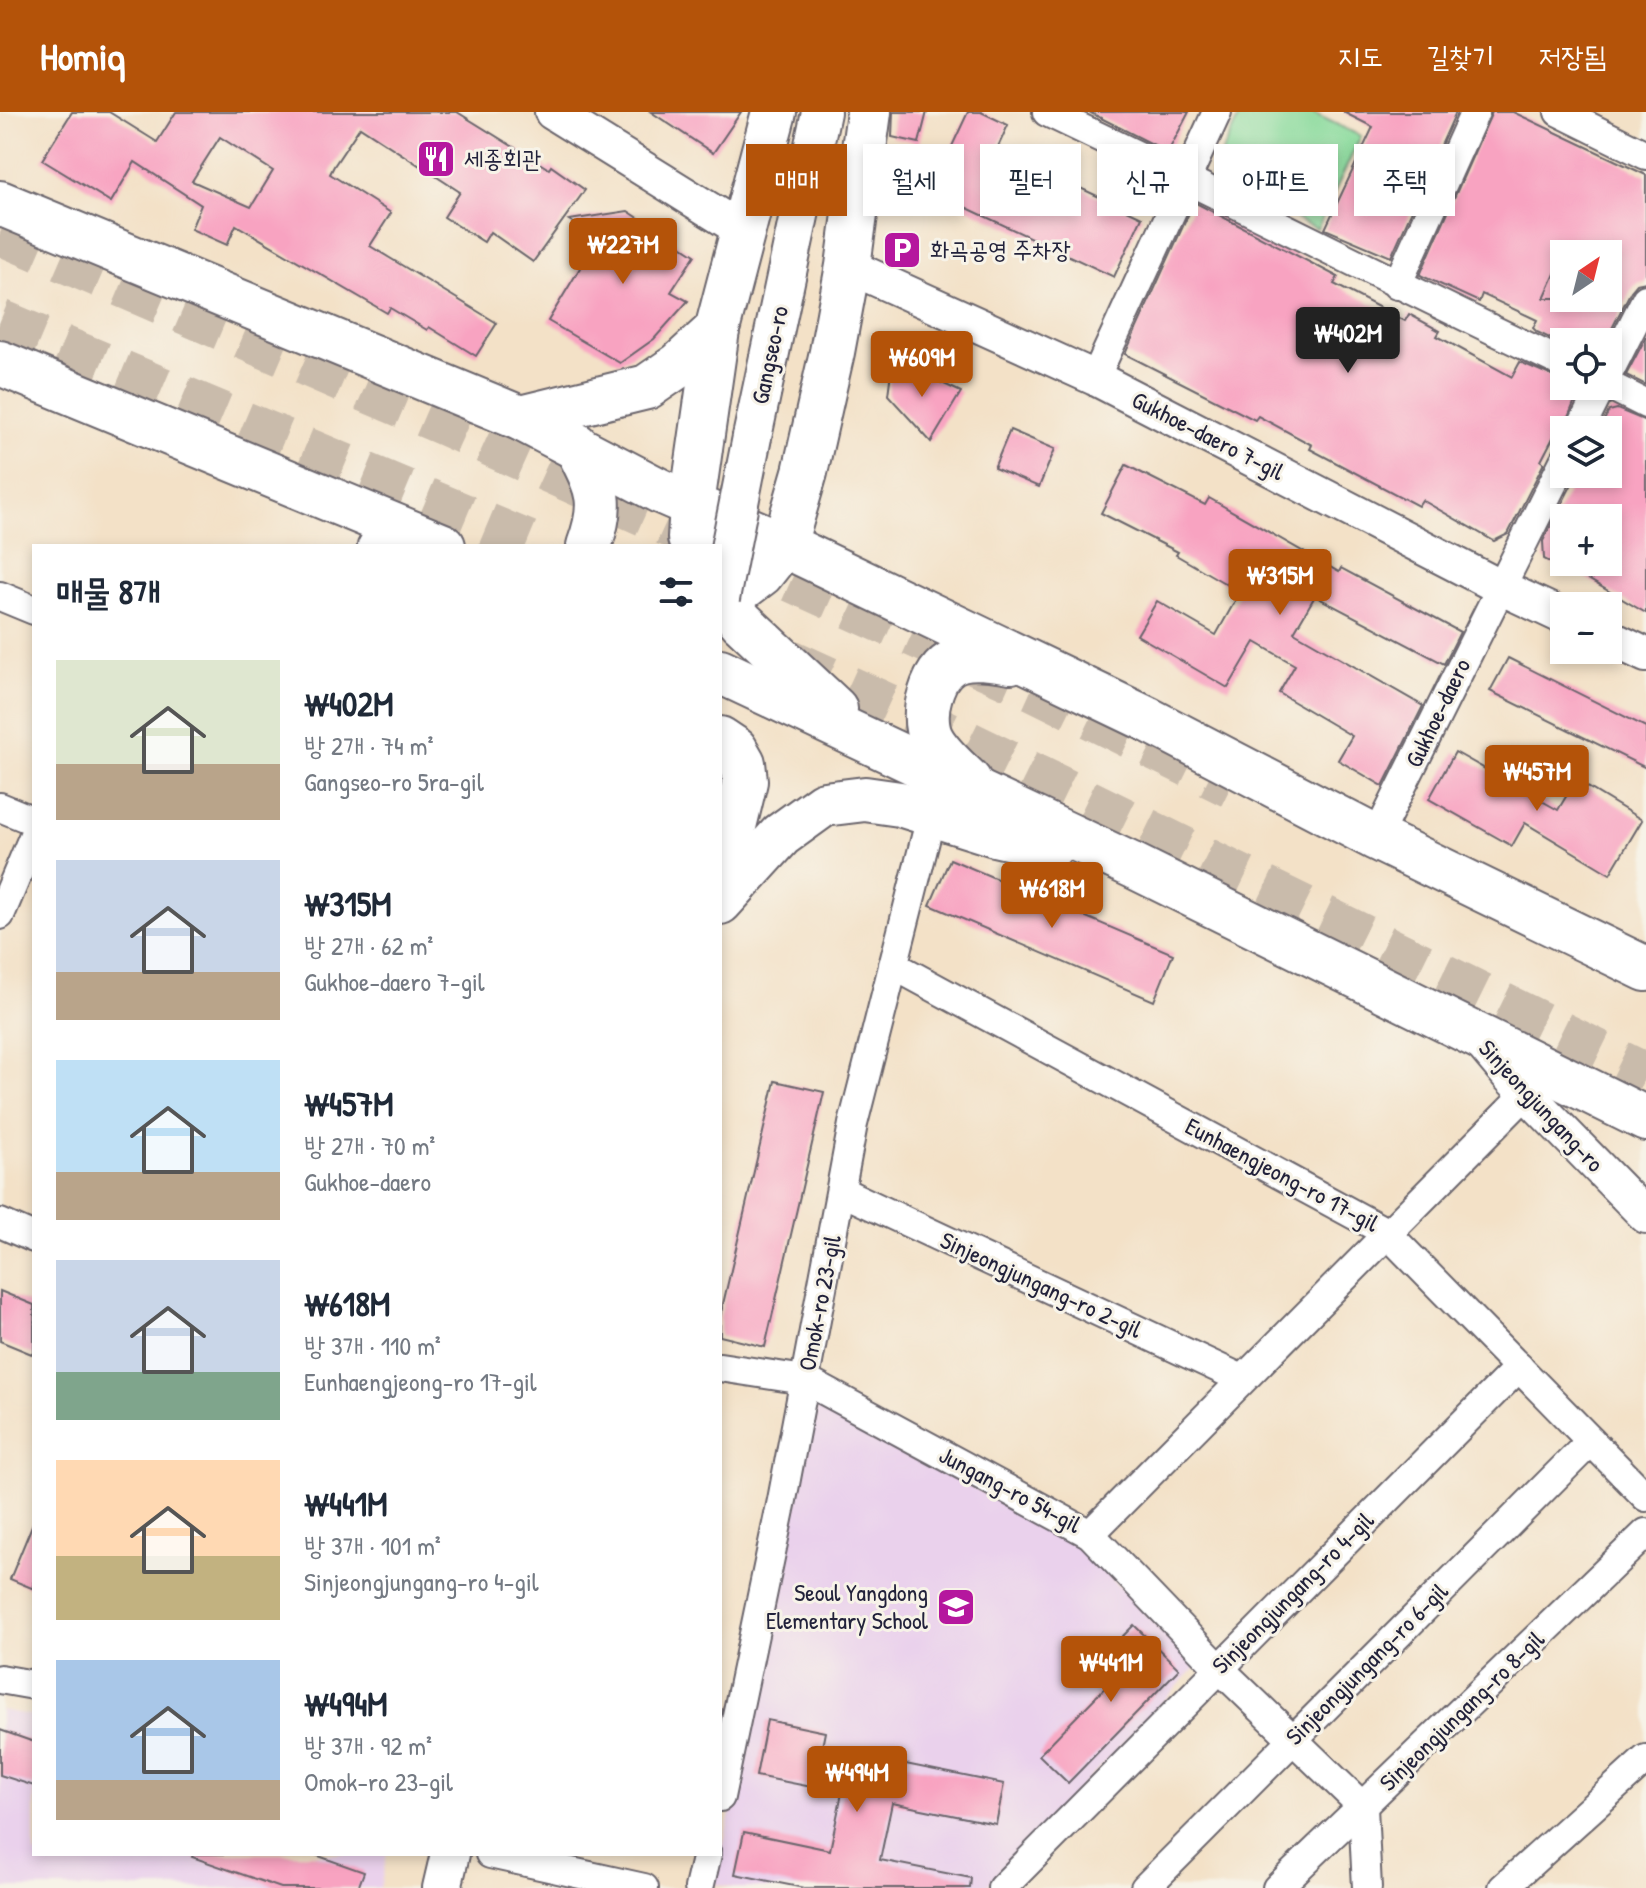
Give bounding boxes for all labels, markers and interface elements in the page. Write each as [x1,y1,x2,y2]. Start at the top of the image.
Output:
text: Homiq [40,30,125,82]
text: 지도 [1338,37,1383,75]
text: 길찾기 [1427,37,1494,75]
text: 저장됨 [1538,37,1606,75]
restaurant icon: 세종회관 [415,138,457,180]
place label: 세종회관 [464,142,541,174]
chip: 매매 [746,144,847,216]
chip: 월세 [863,144,964,216]
chip: 필터 [980,144,1081,216]
chip: 신규 [1097,144,1198,216]
chip: 아파트 [1214,144,1338,216]
chip: 주택 [1354,144,1455,216]
pin: ₩227M [567,218,679,286]
text: ₩227M [587,226,659,261]
parking icon: 화곡공영 주차장 [881,229,923,271]
place label: 화곡공영 주차장 [930,233,1071,265]
north arrow [1550,240,1622,312]
map controls [1550,240,1622,664]
street label: Gangseo-ro [743,302,795,407]
pin: ₩402M [1292,307,1404,375]
text: ₩402M [1314,315,1382,350]
button: locate [1550,328,1622,400]
pin: ₩609M [866,331,978,399]
text: ₩609M [889,339,955,374]
street label: Gukhoe-daero 7-gil [1127,383,1291,488]
button: layers [1550,416,1622,488]
button: + [1550,504,1622,576]
pin: ₩315M [1224,549,1336,617]
text: ₩315M [1247,557,1313,592]
text: 매물 8개 [56,569,161,615]
icon: filters [654,570,698,614]
button: − [1550,592,1622,664]
street label: Gukhoe-daero [1397,653,1477,772]
text: ₩402M [304,681,393,727]
icon: home [120,692,216,788]
text: 방 2개 · 74 m² [304,728,433,763]
pin: ₩457M [1481,745,1593,813]
text: ₩457M [1503,753,1571,788]
text: Gangseo-ro 5ra-gil [304,764,484,799]
pin: ₩618M [996,862,1108,930]
text: ₩618M [1019,870,1085,905]
text: ₩315M [304,881,392,927]
icon: home [120,892,216,988]
text: 방 2개 · 62 m² [304,928,433,963]
text: Gukhoe-daero 7-gil [304,964,485,999]
street label: Sinjeongjungang-ro [1472,1032,1612,1179]
text: ₩457M [304,1081,394,1127]
icon: home [120,1092,216,1188]
street label: Eunhaengjeong-ro 17-gil [1180,1110,1385,1239]
text: 방 2개 · 70 m² [304,1128,435,1163]
text: Gukhoe-daero [304,1164,431,1199]
street label: Sinjeongjungang-ro 2-gil [935,1223,1148,1345]
street label: Omok-ro 23-gil [790,1232,848,1373]
text: ₩618M [304,1281,390,1327]
icon: home [120,1292,216,1388]
text: 방 3개 · 110 m² [304,1328,441,1363]
text: Eunhaengjeong-ro 17-gil [304,1364,537,1399]
street label: Jungang-ro 54-gil [934,1438,1088,1540]
text: ₩441M [304,1481,387,1527]
icon: home [120,1492,216,1588]
street label: Sinjeongjungang-ro 4-gil [1204,1504,1381,1680]
text: 방 3개 · 101 m² [304,1528,441,1563]
text: Sinjeongjungang-ro 4-gil [304,1564,539,1599]
street label: Sinjeongjungang-ro 6-gil [1278,1575,1455,1751]
place label: Seoul Yangdong Elementary School [766,1576,929,1636]
school or university icon: Seoul Yangdong Elementary School [935,1586,977,1628]
street label: Sinjeongjungang-ro 8-gil [1372,1623,1551,1798]
pin: ₩441M [1055,1636,1167,1704]
text: ₩441M [1079,1644,1143,1679]
text: ₩494M [304,1681,388,1727]
icon: home [120,1692,216,1788]
text: 방 3개 · 92 m² [304,1728,432,1763]
pin: ₩494M [801,1746,913,1814]
text: ₩494M [825,1754,889,1789]
text: Omok-ro 23-gil [304,1764,453,1799]

